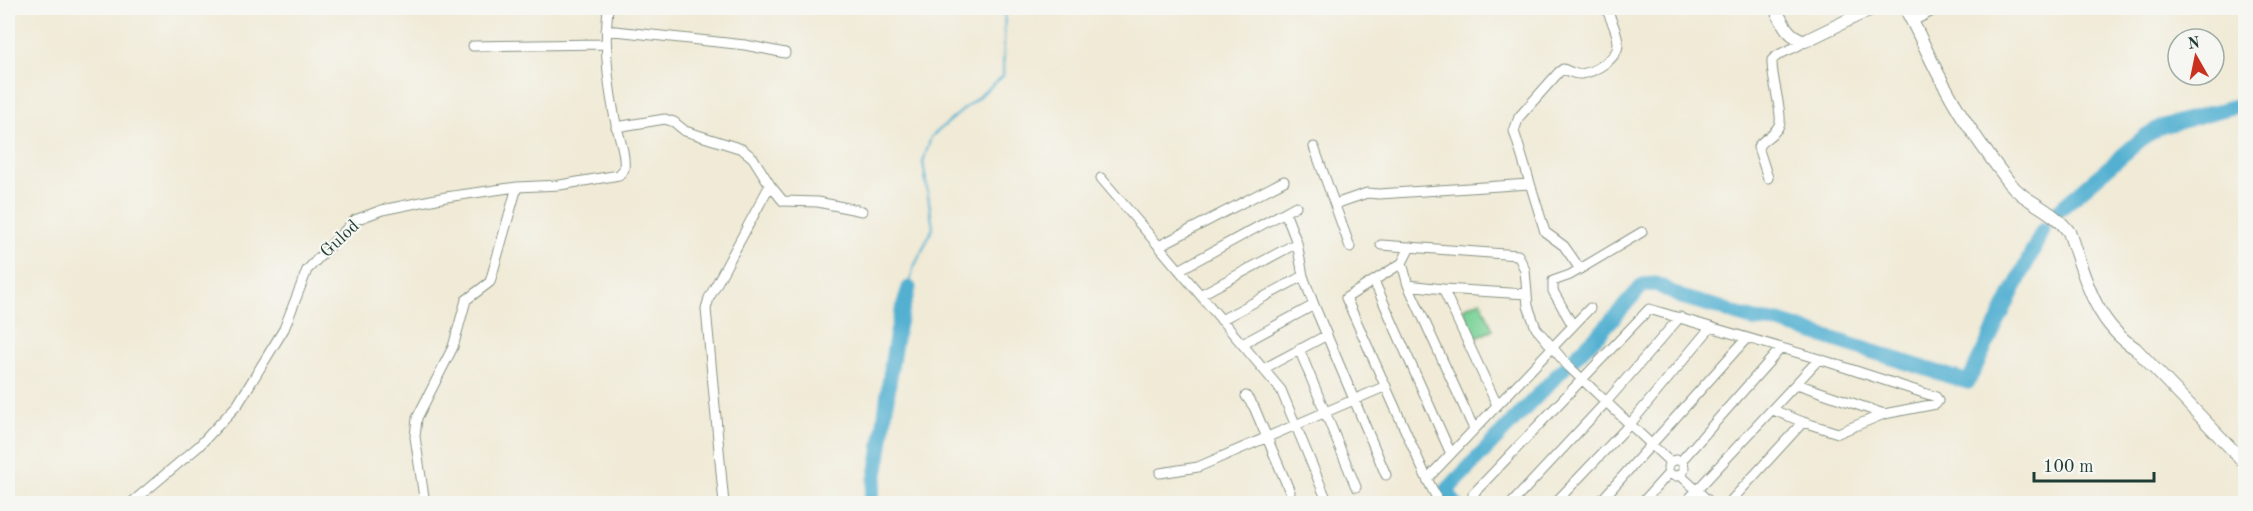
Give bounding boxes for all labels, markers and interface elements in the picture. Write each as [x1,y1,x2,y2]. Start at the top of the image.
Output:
north arrow [2166,27,2226,87]
text: N [2187,35,2202,53]
street label: Gulod [317,217,363,261]
scale bar [2034,445,2154,483]
text: 100 m [2043,458,2094,476]

